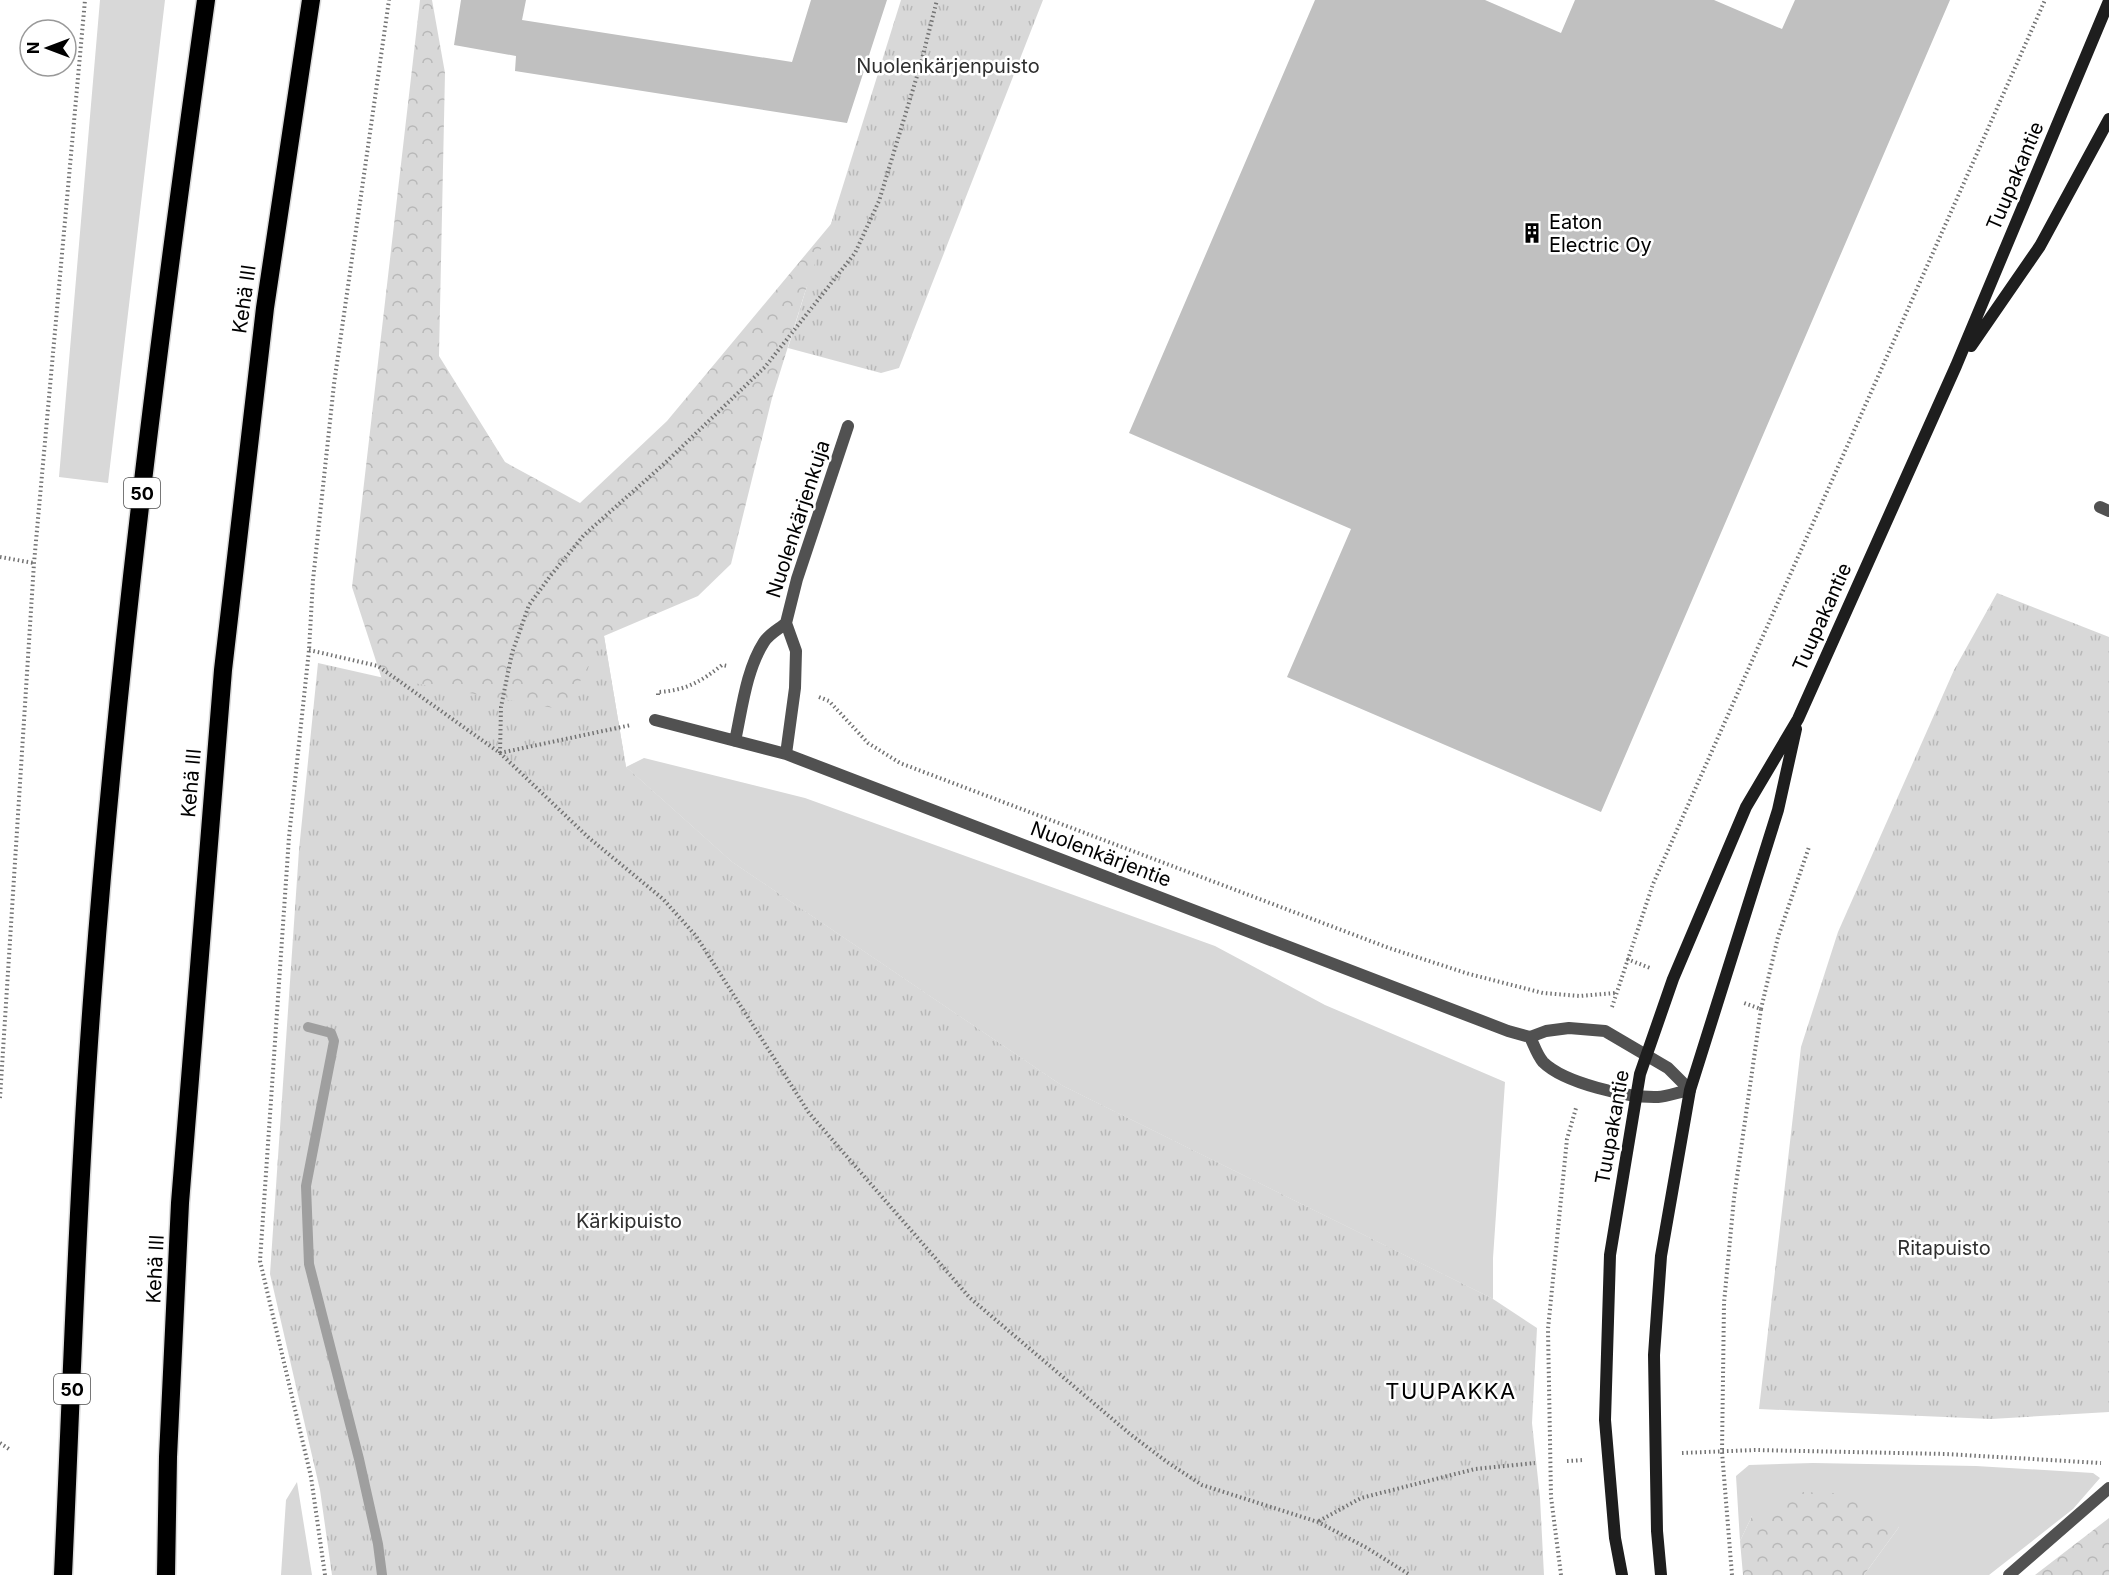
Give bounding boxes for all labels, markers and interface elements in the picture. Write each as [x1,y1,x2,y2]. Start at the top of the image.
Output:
north arrow [18,18,78,78]
text: N [23,42,43,54]
park label: Nuolenkärjenpuisto [856,54,1040,78]
street label: Tuupakantie [1981,118,2049,234]
place label: Eaton Electric Oy [1549,210,1652,257]
building icon: Eaton Electric Oy [1520,221,1544,245]
street label: Kehä III [227,263,261,335]
street label: Nuolenkärjenkuja [761,437,835,601]
road number: 50 [124,478,160,508]
street label: Tuupakantie [1787,559,1857,675]
street label: Kehä III [176,748,206,818]
street label: Nuolenkärjentie [1027,816,1175,892]
street label: Tuupakantie [1590,1068,1634,1186]
park label: Kärkipuisto [576,1209,682,1233]
street label: Kehä III [141,1234,169,1304]
park label: Ritapuisto [1897,1236,1991,1260]
road number: 50 [54,1374,90,1404]
district label: TUUPAKKA [1385,1378,1517,1404]

